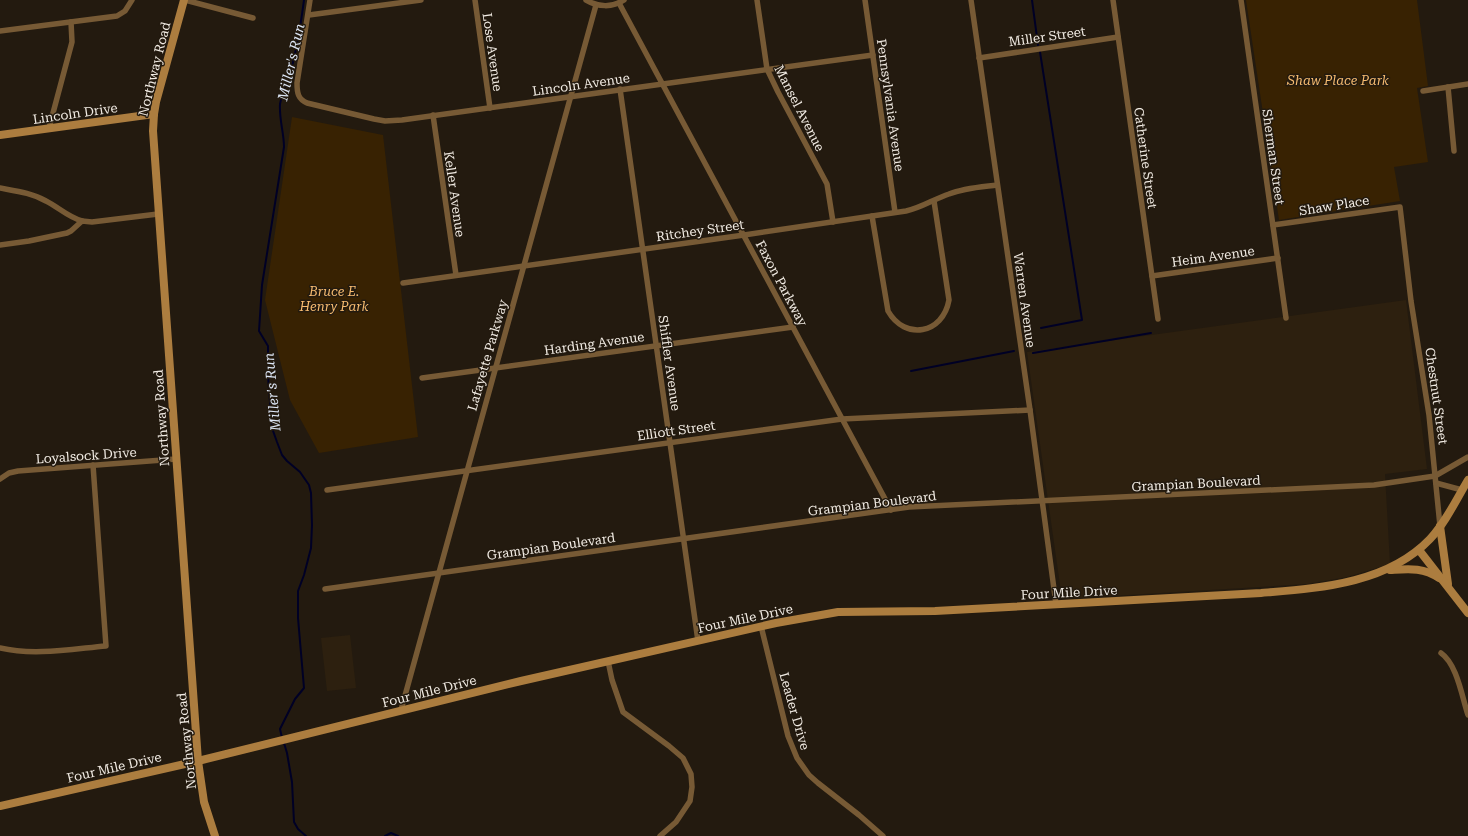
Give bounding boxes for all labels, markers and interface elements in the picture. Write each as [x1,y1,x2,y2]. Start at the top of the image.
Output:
street label: Lose Avenue [480,12,505,92]
street label: Northway Road [135,20,174,118]
water label: Miller's Run [274,22,308,103]
street label: Miller Street [1008,24,1087,49]
street label: Pennsylvania Avenue [874,38,907,172]
street label: Mansel Avenue [771,63,828,154]
street label: Lincoln Avenue [531,70,631,99]
park label: Shaw Place Park [1286,73,1390,88]
street label: Lincoln Drive [32,100,118,127]
street label: Catherine Street [1131,106,1160,210]
street label: Sherman Street [1259,108,1288,206]
street label: Keller Avenue [441,150,468,238]
street label: Shaw Place [1298,193,1370,218]
street label: Ritchey Street [655,217,745,244]
street label: Faxon Parkway [753,238,811,329]
street label: Heim Avenue [1171,243,1256,270]
street label: Warren Avenue [1010,252,1039,348]
park label: Bruce E. Henry Park [298,284,370,314]
street label: Lafayette Parkway [464,298,511,412]
street label: Shiffler Avenue [655,314,684,412]
street label: Harding Avenue [543,329,645,358]
street label: Chestnut Street [1422,347,1451,446]
water label: Miller's Run [261,352,283,433]
street label: Northway Road [151,368,172,467]
street label: Elliott Street [636,418,716,443]
street label: Loyalsock Drive [35,444,137,467]
street label: Grampian Boulevard [1131,473,1262,494]
street label: Grampian Boulevard [807,488,938,519]
street label: Grampian Boulevard [486,530,617,563]
street label: Four Mile Drive [1020,582,1118,603]
street label: Four Mile Drive [696,601,794,636]
street label: Leader Drive [776,671,813,752]
street label: Four Mile Drive [380,672,478,710]
street label: Northway Road [174,691,199,790]
street label: Four Mile Drive [65,749,163,786]

